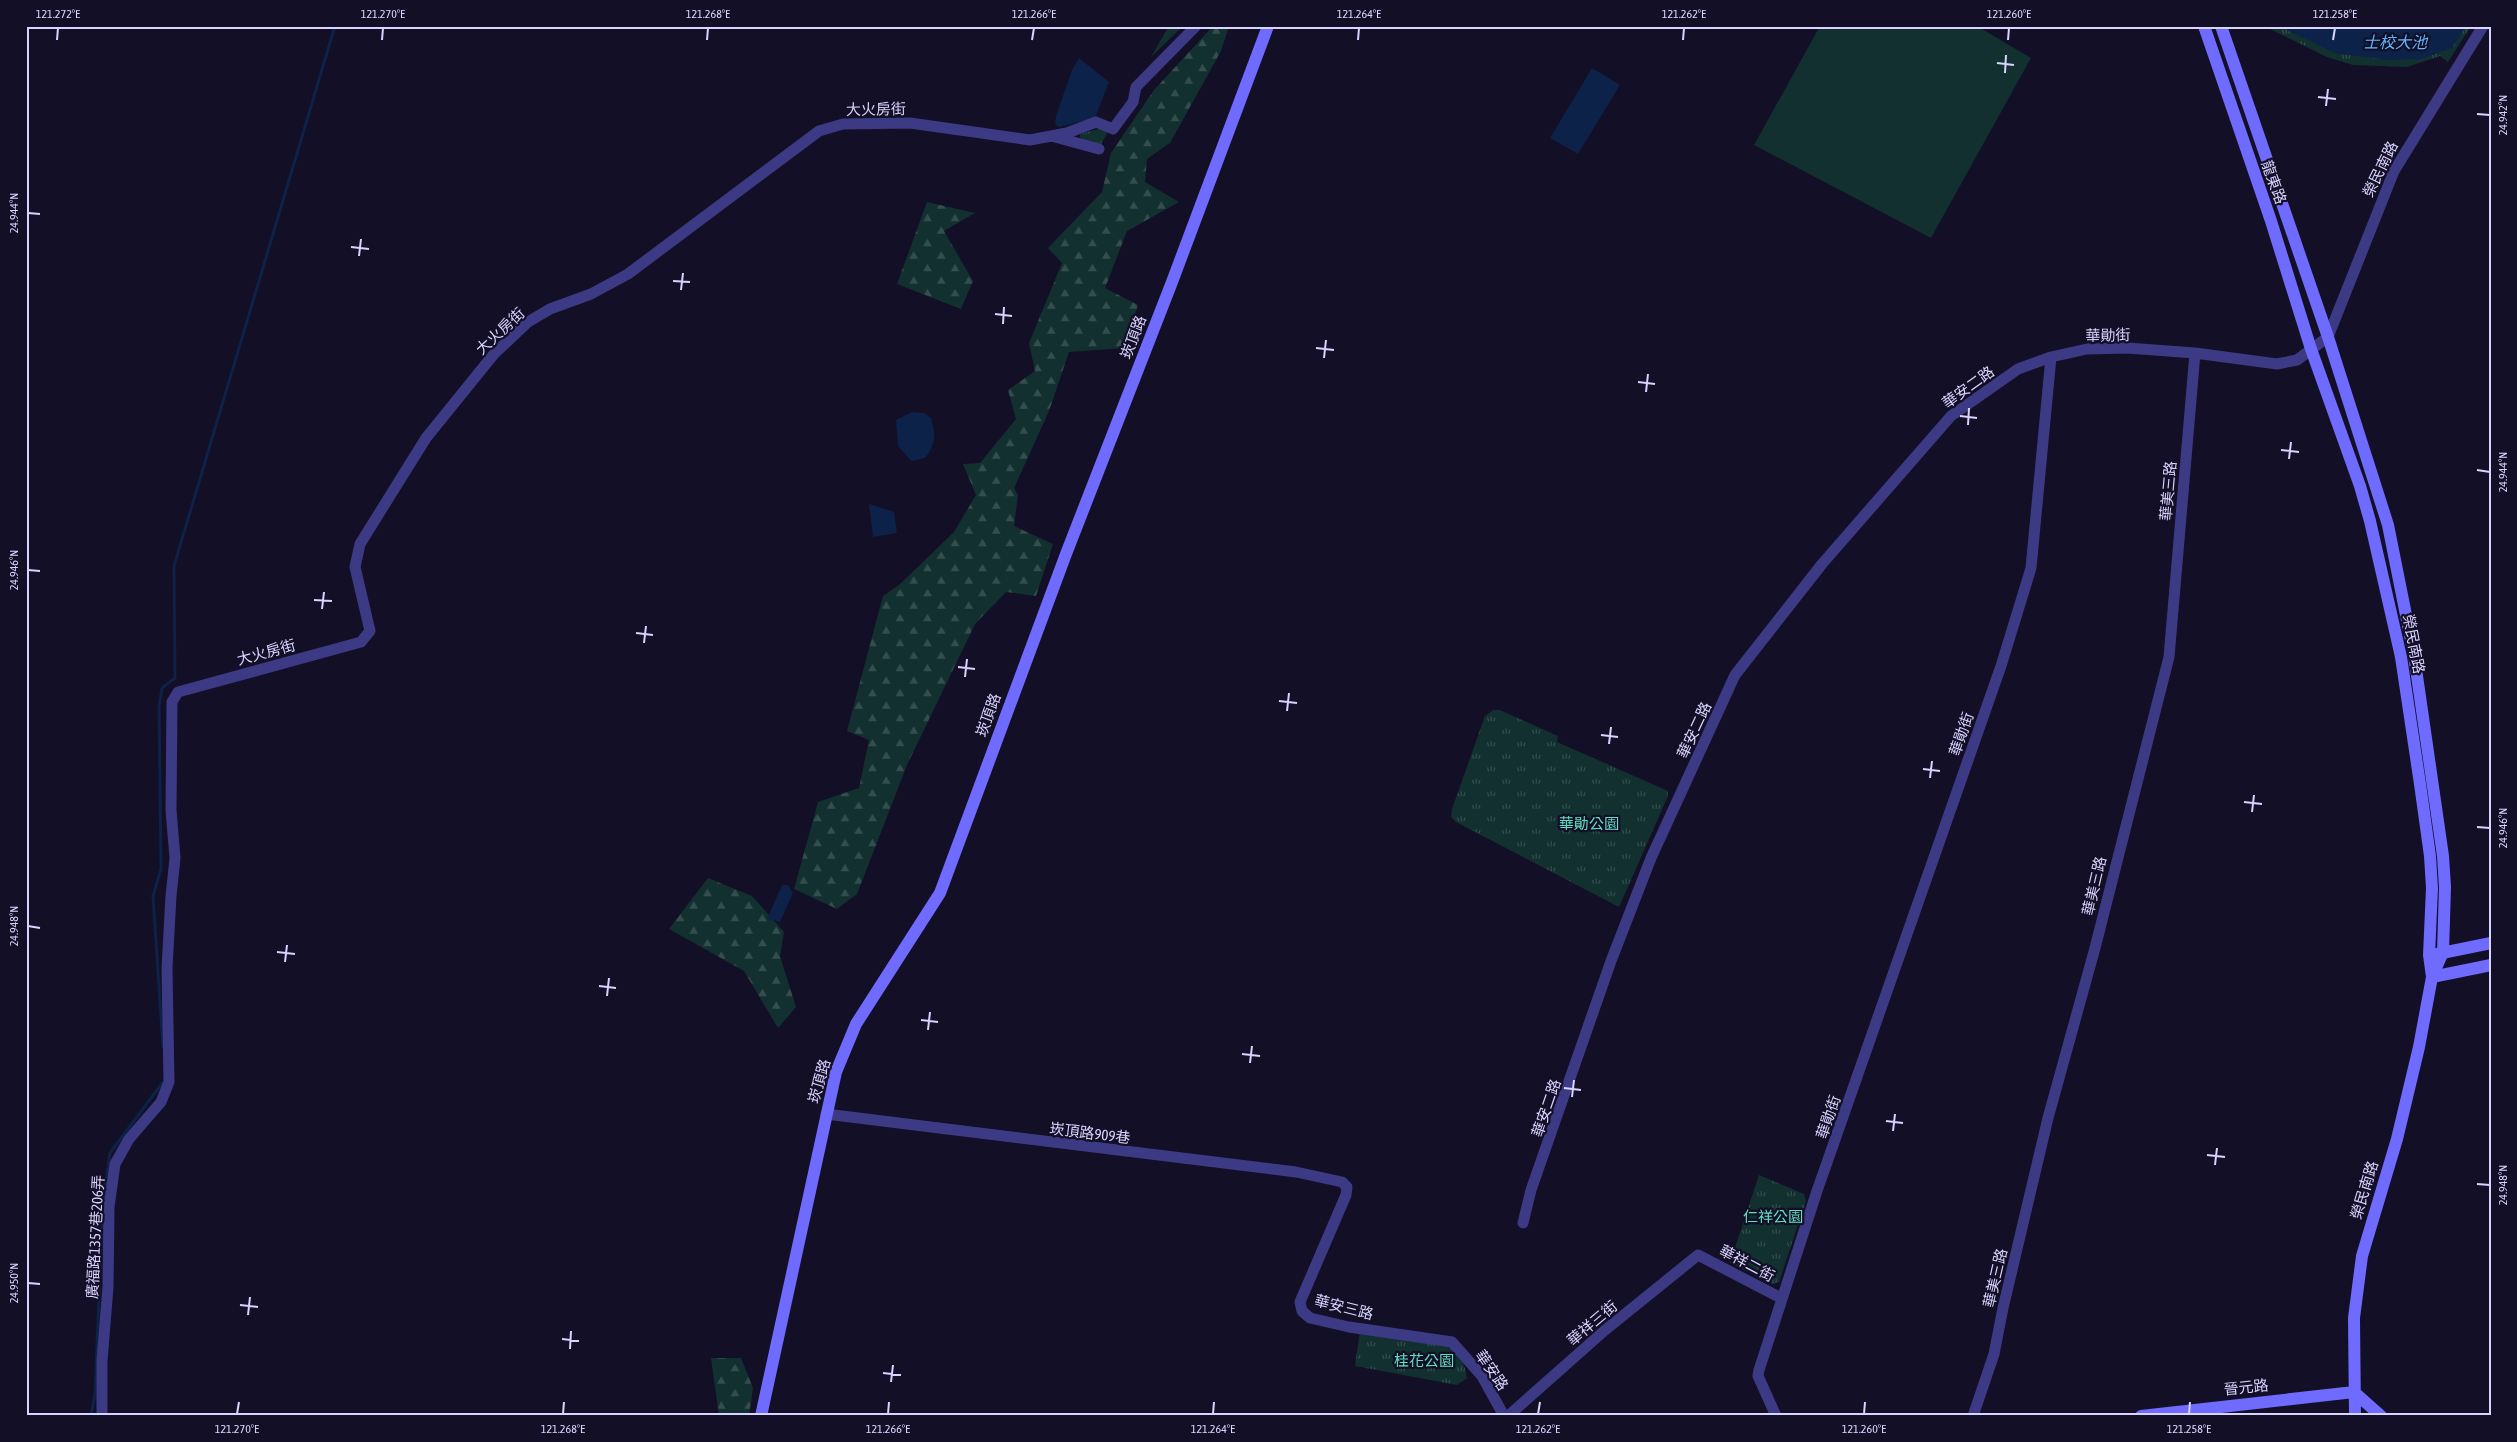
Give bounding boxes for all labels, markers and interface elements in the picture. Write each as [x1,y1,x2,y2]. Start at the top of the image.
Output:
text: 121.272°E [36,7,80,21]
text: 121.270°E [361,7,405,21]
text: 121.268°E [686,7,730,21]
text: 121.266°E [1012,7,1056,21]
text: 121.264°E [1337,7,1381,21]
text: 121.262°E [1662,7,1706,21]
text: 121.260°E [1987,7,2031,21]
text: 121.258°E [2313,7,2357,21]
water label: 士校大池 [2363,33,2429,51]
text: 24.942°N [2496,95,2510,135]
street label: 大火房街 [846,100,906,118]
street label: 榮民南路 [2359,138,2401,200]
street label: 龍東路 [2258,158,2290,206]
text: 24.944°N [7,193,21,233]
street label: 大火房街 [472,304,528,358]
street label: 崁頂路 [1117,313,1149,361]
street label: 華勛街 [2085,326,2131,344]
street label: 華安二路 [1939,362,1997,412]
text: 24.944°N [2496,452,2510,492]
street label: 華美三路 [2157,460,2179,522]
text: 24.946°N [7,550,21,590]
street label: 榮民南路 [2400,613,2428,675]
street label: 大火房街 [235,636,297,668]
street label: 崁頂路 [972,691,1004,739]
street label: 華安二路 [1674,699,1714,761]
street label: 華勛街 [1946,710,1976,758]
text: 24.946°N [2496,808,2510,848]
park label: 華勛公園 [1559,815,1619,832]
street label: 華美三路 [2079,855,2109,917]
text: 24.948°N [7,906,21,946]
street label: 崁頂路 [805,1057,833,1105]
street label: 華安二路 [1528,1077,1564,1139]
street label: 華勛街 [1813,1093,1843,1141]
street label: 崁頂路909巷 [1049,1120,1131,1146]
street label: 榮民南路 [2347,1159,2381,1221]
text: 24.948°N [2496,1165,2510,1205]
street label: 廣福路1357巷206弄 [83,1174,107,1300]
park label: 仁祥公園 [1743,1208,1803,1225]
street label: 華祥二街 [1717,1241,1777,1285]
street label: 華美三路 [1980,1247,2010,1309]
text: 24.950°N [7,1263,21,1303]
street label: 華安三路 [1313,1291,1375,1323]
street label: 華祥三街 [1564,1297,1620,1349]
street label: 華安路 [1472,1347,1512,1393]
park label: 桂花公園 [1394,1352,1454,1369]
street label: 晉元路 [2223,1376,2269,1398]
text: 121.270°E [215,1422,259,1436]
text: 121.268°E [541,1422,585,1436]
text: 121.266°E [866,1422,910,1436]
text: 121.264°E [1191,1422,1235,1436]
text: 121.262°E [1516,1422,1560,1436]
text: 121.260°E [1842,1422,1886,1436]
text: 121.258°E [2167,1422,2211,1436]

